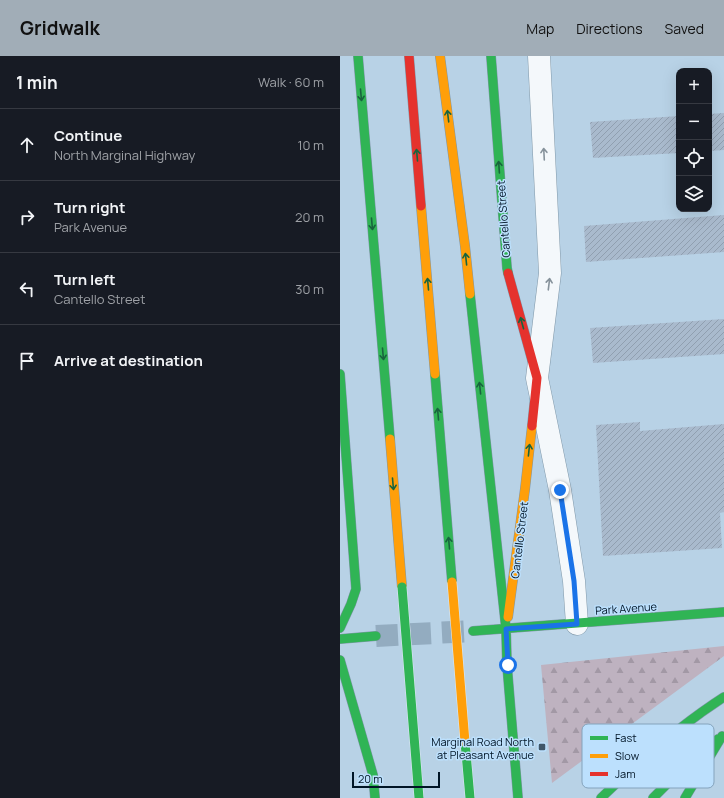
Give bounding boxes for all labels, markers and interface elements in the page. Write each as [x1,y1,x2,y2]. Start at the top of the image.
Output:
text: Gridwalk [20,15,100,41]
text: Map [526,19,554,38]
text: Directions [576,19,643,38]
text: Saved [665,19,704,38]
map controls [676,68,712,212]
button: + [676,68,712,104]
text: 1 min [16,71,58,94]
text: Walk · 60 m [258,73,324,91]
one-way arrow [358,88,365,101]
button: − [676,104,712,140]
one-way arrow [444,110,452,123]
text: Continue [54,125,122,146]
icon: ahead [16,134,38,156]
text: 10 m [297,136,324,154]
button: locate [676,140,712,176]
text: North Marginal Highway [54,146,195,164]
one-way arrow [540,148,548,161]
one-way arrow [414,149,421,162]
one-way arrow [496,161,503,174]
button: layers [676,176,712,212]
street label: Cantello Street [493,180,513,258]
text: Turn right [54,197,125,218]
icon: right [16,206,38,228]
text: 20 m [295,208,324,226]
one-way arrow [368,217,375,230]
text: Park Avenue [54,218,127,236]
one-way arrow [463,253,470,266]
text: Turn left [54,269,116,290]
icon: left [16,278,38,300]
one-way arrow [424,278,431,291]
one-way arrow [545,278,553,291]
text: 30 m [295,280,324,298]
text: Cantello Street [54,290,145,308]
one-way arrow [518,316,525,329]
one-way arrow [379,347,386,360]
icon: arrive [16,350,38,372]
text: Arrive at destination [54,350,203,371]
one-way arrow [477,382,484,395]
one-way arrow [435,408,442,421]
one-way arrow [526,444,533,457]
one-way arrow [390,477,397,490]
route end [551,481,569,499]
street label: Cantello Street [507,501,531,579]
one-way arrow [445,537,452,550]
street label: Park Avenue [595,598,658,618]
route start [499,656,517,674]
legend [582,724,714,788]
text: Fast [615,730,637,745]
place label: Marginal Road North at Pleasant Avenue [431,734,535,762]
marker: Marginal Road North at Pleasant Avenue [537,742,547,752]
text: Slow [615,748,640,763]
text: Jam [615,766,636,781]
scale bar [352,770,440,789]
text: 20 m [358,771,383,786]

